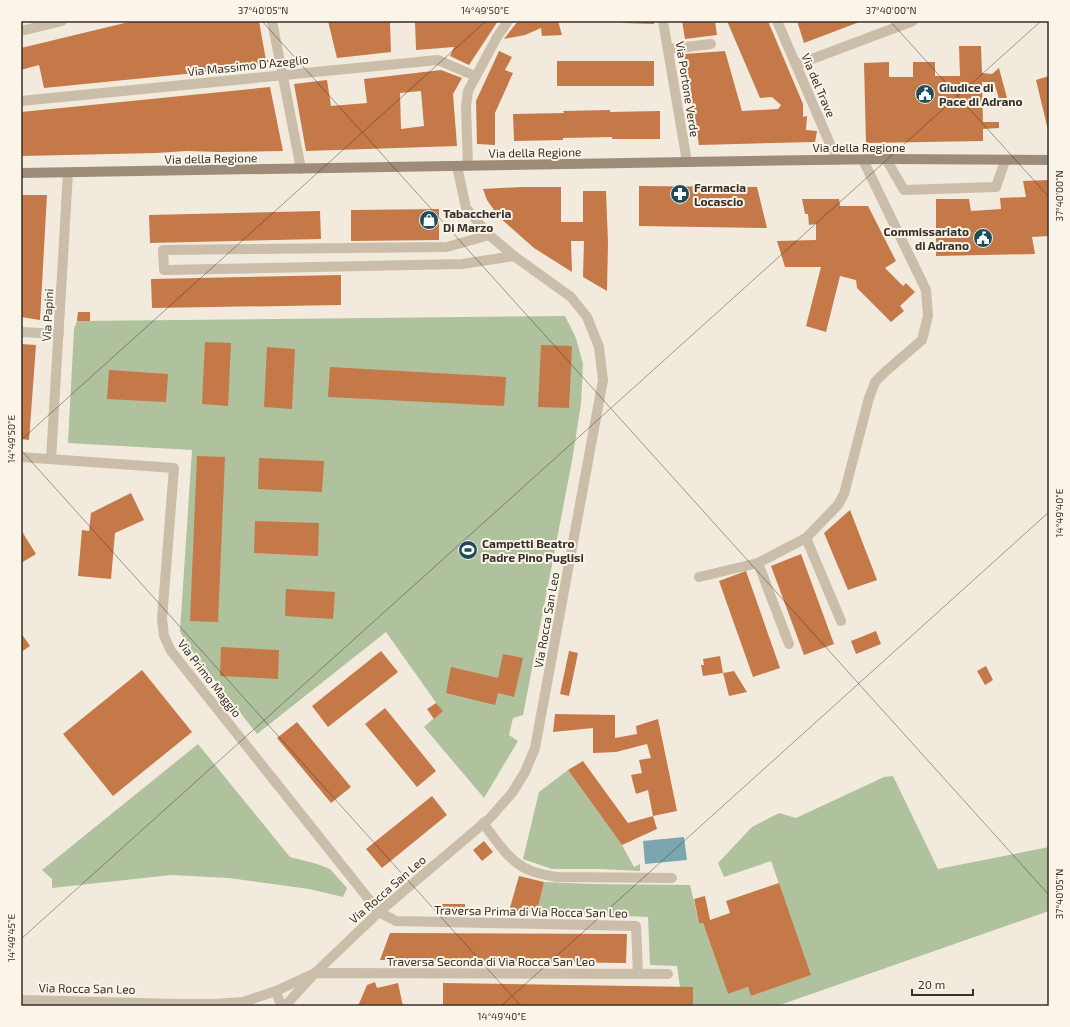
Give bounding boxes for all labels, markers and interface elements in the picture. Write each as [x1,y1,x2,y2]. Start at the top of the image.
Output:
text: 37°40'05"N [238,4,288,16]
text: 14°49'50"E [461,4,510,16]
text: 37°40'00"N [865,4,917,16]
street label: Via Portone Verde [674,40,702,138]
street label: Via del Trave [799,51,839,119]
street label: Via Massimo D'Azeglio [187,52,310,78]
place label: Giudice di Pace di Adrano [939,80,1023,108]
public building icon: Giudice di Pace di Adrano [914,83,936,105]
street label: Via della Regione [813,140,905,154]
street label: Via della Regione [488,144,582,160]
street label: Via della Regione [164,150,258,166]
text: 37°40'00"N [1053,170,1065,222]
place label: Farmacia Locascio [694,180,746,208]
pharmacy icon: Farmacia Locascio [669,183,691,205]
place label: Tabaccheria Di Marzo [443,206,512,234]
shop icon: Tabaccheria Di Marzo [418,209,440,231]
place label: Commissariato di Adrano [884,224,969,252]
public building icon: Commissariato di Adrano [972,227,994,249]
street label: Via Papini [39,288,55,342]
text: 14°49'50"E [5,414,17,463]
text: 14°49'40"E [1053,488,1065,537]
place label: Campetti Beatro Padre Pino Puglisi [482,536,584,564]
sports icon: Campetti Beatro Padre Pino Puglisi [457,539,479,561]
street label: Via Rocca San Leo [531,571,561,669]
street label: Via Primo Maggio [175,636,245,720]
street label: Via Rocca San Leo [346,852,428,926]
text: 37°40'05"N [1053,869,1065,919]
street label: Traversa Prima di Via Rocca San Leo [434,902,628,920]
text: 14°49'45"E [5,914,17,962]
street label: Traversa Seconda di Via Rocca San Leo [387,954,595,968]
scale bar [912,971,973,997]
text: 20 m [918,977,945,991]
street label: Via Rocca San Leo [38,980,136,996]
text: 14°49'40"E [478,1010,527,1022]

